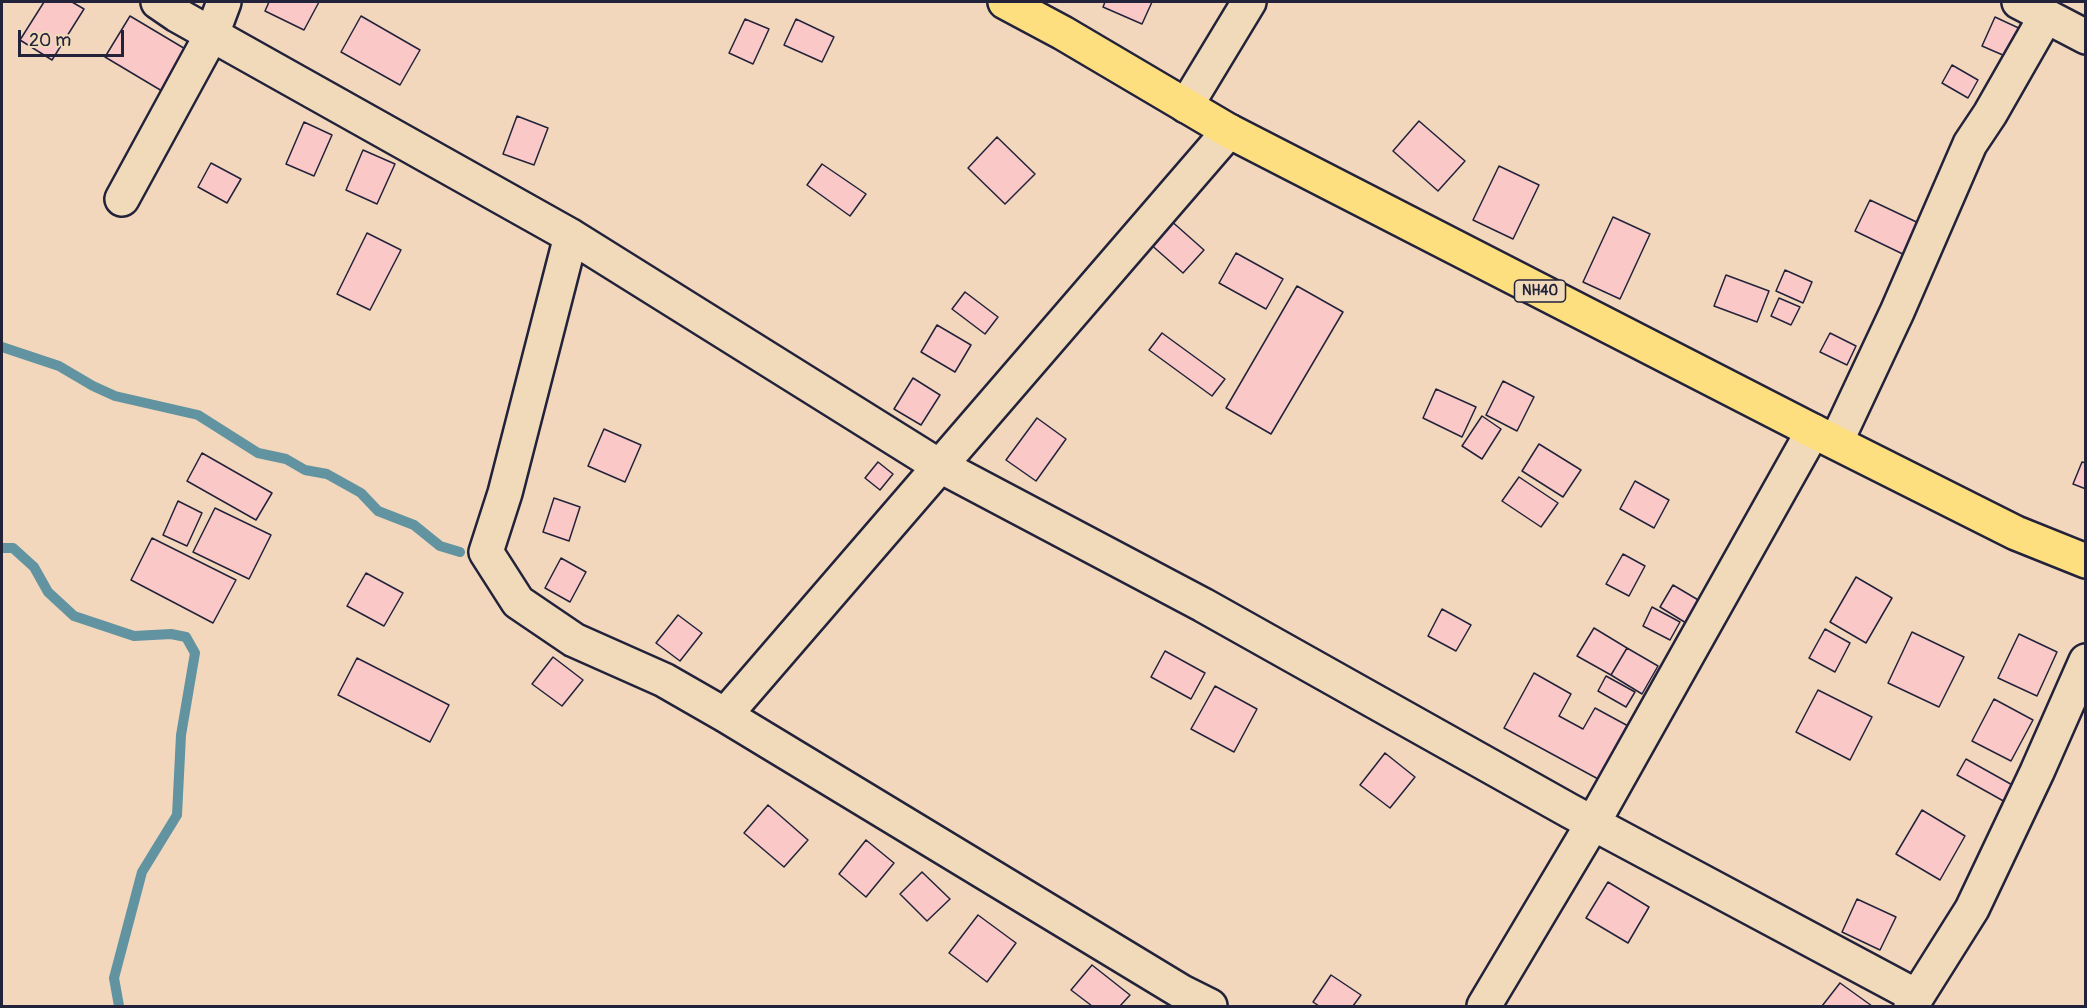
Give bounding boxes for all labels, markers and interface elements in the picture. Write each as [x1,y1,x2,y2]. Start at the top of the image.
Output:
scale bar [21,18,128,56]
text: 20 m [29,29,71,52]
road number: NH40 [1514,280,1566,302]

